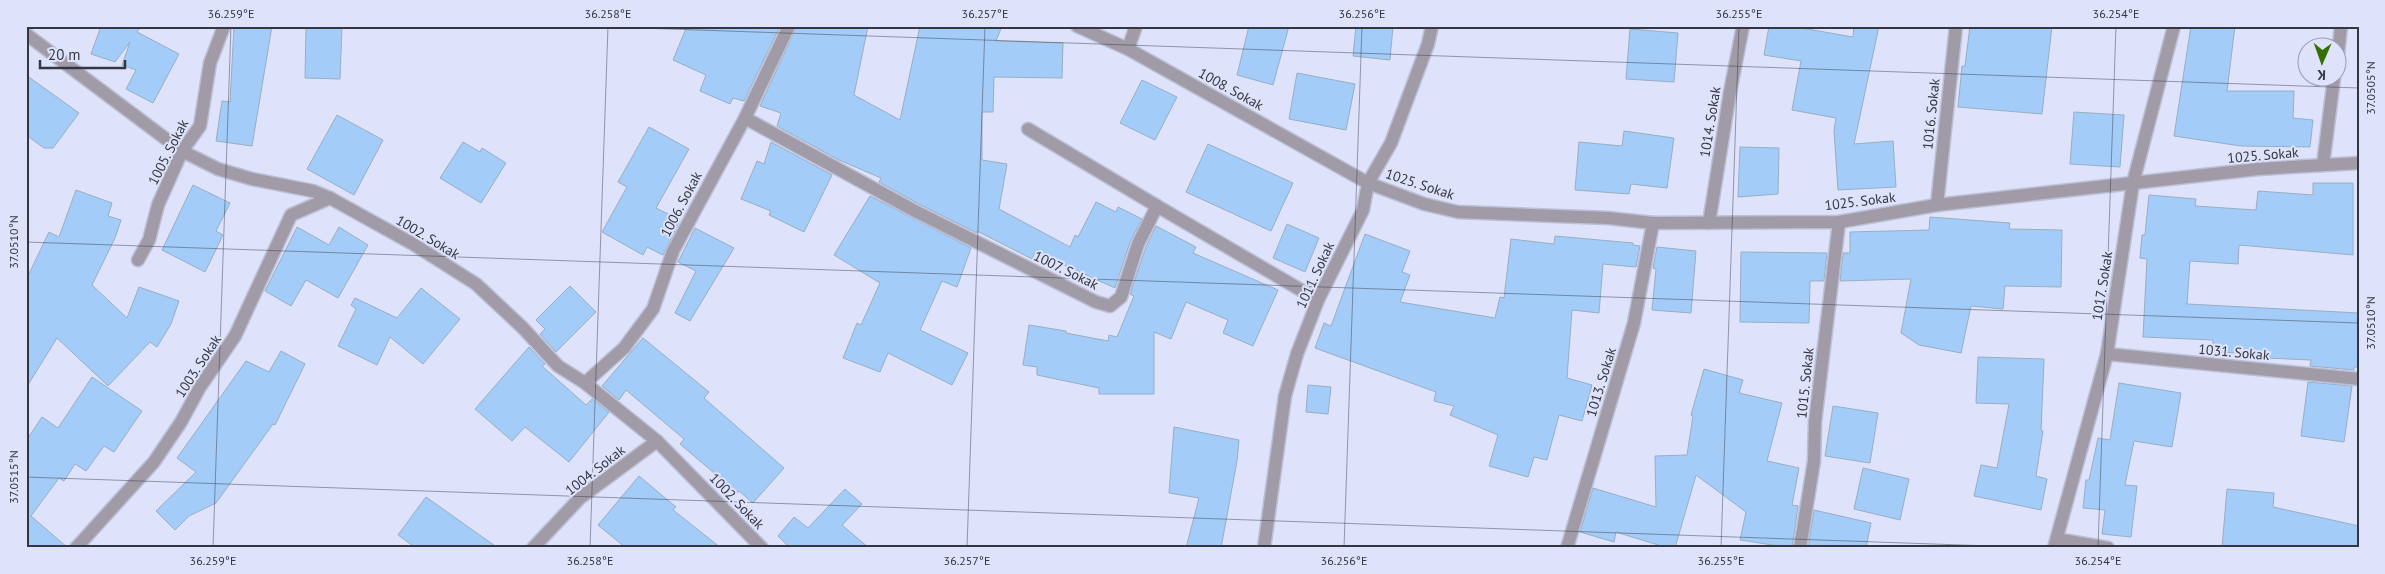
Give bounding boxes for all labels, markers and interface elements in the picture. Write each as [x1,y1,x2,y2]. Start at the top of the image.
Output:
text: 36.259°E [208,6,254,21]
text: 36.258°E [585,6,631,21]
text: 36.257°E [962,6,1008,21]
text: 36.256°E [1339,6,1385,21]
text: 36.255°E [1716,6,1762,21]
text: 36.254°E [2093,6,2139,21]
scale bar [40,38,125,70]
north arrow [2298,38,2348,88]
text: 20 m [48,45,81,64]
text: 37.0505°N [2363,61,2378,115]
street label: 1008. Sokak [1195,64,1267,114]
text: K [2317,66,2326,84]
street label: 1016. Sokak [1918,77,1944,150]
street label: 1014. Sokak [1696,85,1725,159]
street label: 1005. Sokak [144,116,192,188]
street label: 1025. Sokak [2227,143,2300,167]
street label: 1025. Sokak [1383,164,1457,204]
street label: 1006. Sokak [656,168,706,240]
street label: 1025. Sokak [1823,188,1897,214]
street label: 1002. Sokak [393,211,464,263]
text: 37.0510°N [6,215,21,269]
street label: 1011. Sokak [1292,239,1338,311]
street label: 1007. Sokak [1031,247,1102,294]
street label: 1017. Sokak [2088,250,2116,322]
text: 37.0510°N [2363,296,2378,350]
street label: 1003. Sokak [171,331,225,401]
street label: 1031. Sokak [2198,340,2271,364]
street label: 1013. Sokak [1582,345,1620,419]
street label: 1015. Sokak [1792,346,1818,419]
street label: 1004. Sokak [561,441,629,499]
text: 37.0515°N [6,450,21,504]
street label: 1002. Sokak [706,469,768,533]
text: 36.259°E [190,553,236,568]
text: 36.258°E [567,553,613,568]
text: 36.257°E [944,553,990,568]
text: 36.256°E [1321,553,1367,568]
text: 36.255°E [1698,553,1744,568]
text: 36.254°E [2075,553,2121,568]

